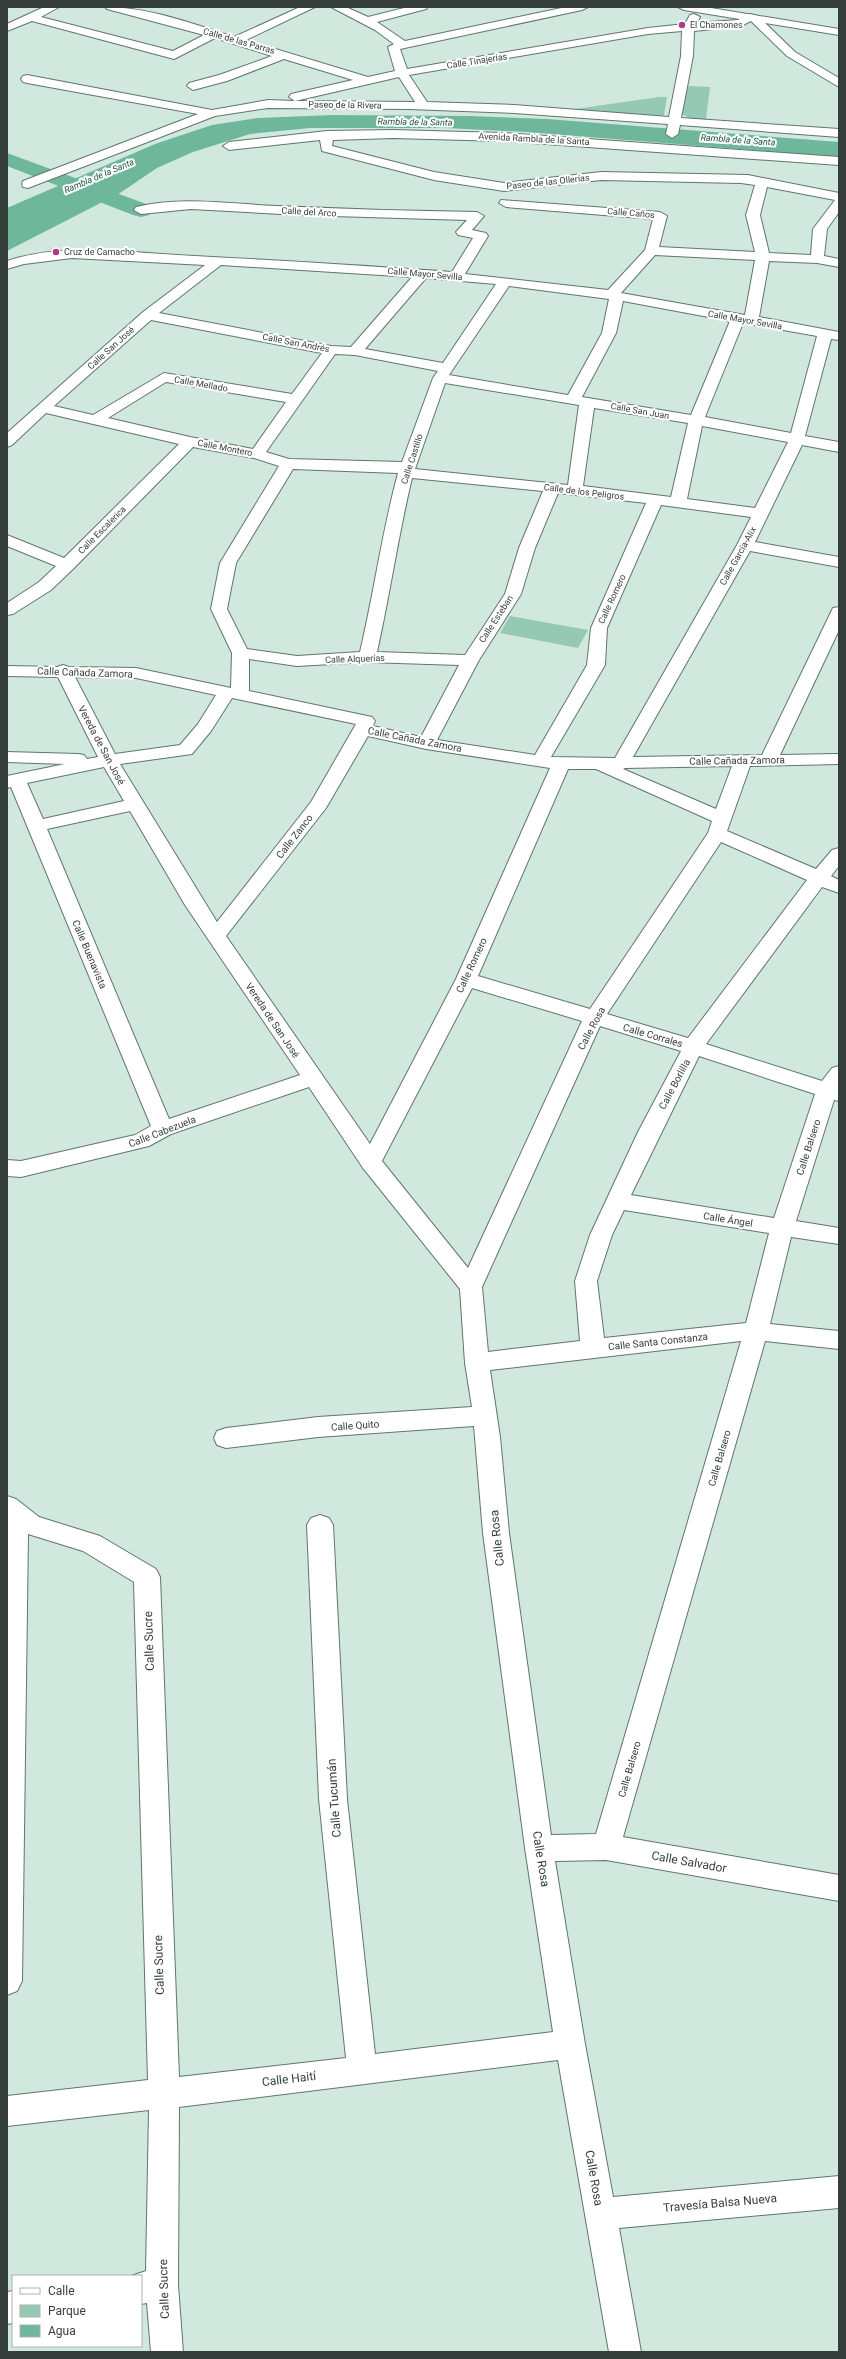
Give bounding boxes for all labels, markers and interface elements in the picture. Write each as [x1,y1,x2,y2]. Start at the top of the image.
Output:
marker: El Chamones [677,20,687,30]
place label: El Chamones [690,20,743,30]
street label: Calle de las Parras [202,26,276,56]
street label: Calle Tinajerías [446,51,508,71]
street label: Paseo de la Rivera [308,99,382,111]
water label: Rambla de la Santa [377,116,453,128]
street label: Avenida Rambla de la Santa [478,131,590,147]
water label: Rambla de la Santa [700,132,776,148]
water label: Rambla de la Santa [63,157,136,195]
street label: Paseo de las Ollerías [506,173,590,191]
street label: Calle del Arco [281,206,337,218]
street label: Calle Caños [607,206,656,220]
marker: Cruz de Camacho [51,247,61,257]
place label: Cruz de Camacho [64,247,135,257]
street label: Calle Mayor Sevilla [387,266,463,282]
street label: Calle Mayor Sevilla [707,309,783,331]
street label: Calle San José [86,324,136,371]
street label: Calle San Andrés [262,332,331,354]
street label: Calle Mellado [173,374,229,394]
street label: Calle San Juan [610,401,670,421]
street label: Calle Castillo [399,433,425,485]
street label: Calle Montero [197,438,253,458]
street label: Calle de los Peligros [543,482,625,502]
street label: Calle Escalerica [76,504,128,556]
street label: Calle García-Alix [718,525,758,587]
street label: Calle Romero [596,573,628,625]
street label: Calle Esteban [477,593,515,645]
street label: Calle Alquerías [325,653,385,665]
street label: Calle Cañada Zamora [37,665,133,680]
street label: Vereda de San José [76,704,127,787]
street label: Calle Cañada Zamora [367,725,463,754]
street label: Calle Cañada Zamora [689,754,785,767]
street label: Calle Zanco [274,812,315,860]
street label: Calle Buenavista [70,918,109,990]
street label: Calle Romero [454,936,489,995]
street label: Vereda de San José [243,981,302,1060]
street label: Calle Rosa [576,1005,607,1052]
street label: Calle Corrales [622,1022,684,1049]
street label: Calle Borlilla [657,1057,692,1111]
street label: Calle Cabezuela [127,1114,197,1149]
street label: Calle Balsero [794,1118,823,1177]
street label: Calle Ángel [702,1209,754,1229]
street label: Calle Santa Constanza [608,1331,708,1352]
street label: Calle Quito [331,1418,380,1433]
street label: Calle Balsero [706,1428,733,1488]
street label: Calle Rosa [487,1509,507,1567]
street label: Calle Sucre [141,1611,157,1671]
street label: Calle Balsero [616,1739,643,1799]
street label: Calle Tucumán [324,1758,344,1838]
street label: Calle Rosa [530,1830,552,1888]
street label: Calle Salvador [650,1849,728,1875]
street label: Calle Sucre [151,1935,167,1995]
street label: Calle Haití [261,2069,318,2089]
street label: Calle Rosa [582,2149,606,2207]
street label: Travesía Balsa Nueva [663,2191,777,2215]
street label: Calle Sucre [156,2259,172,2319]
legend [12,2275,142,2347]
text: Calle [48,2284,75,2298]
text: Parque [48,2304,86,2318]
text: Agua [48,2324,76,2338]

